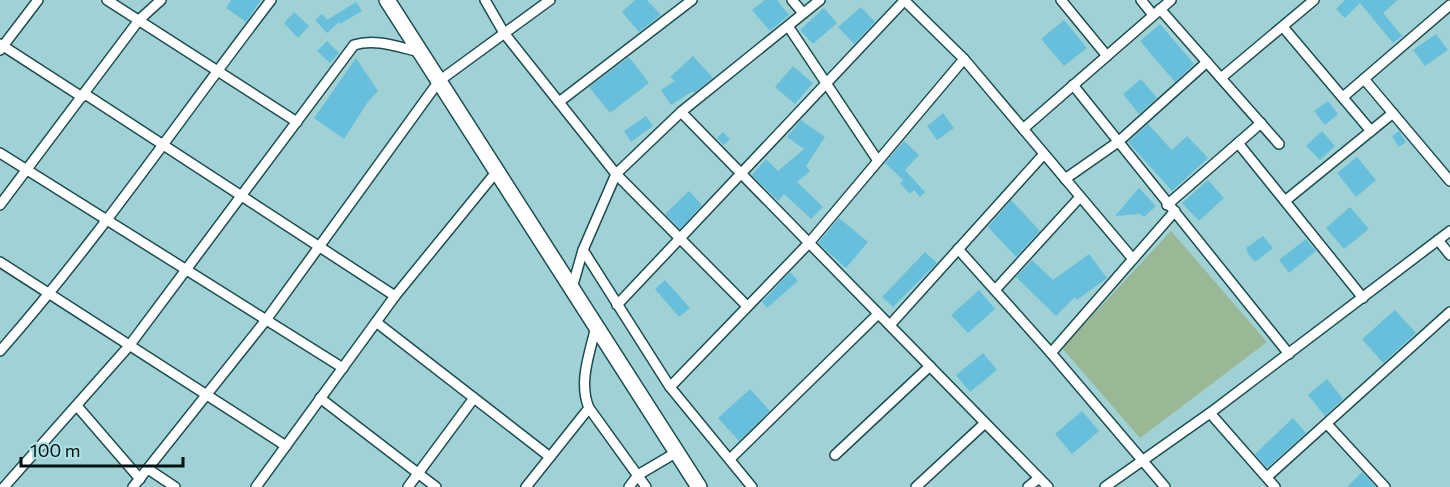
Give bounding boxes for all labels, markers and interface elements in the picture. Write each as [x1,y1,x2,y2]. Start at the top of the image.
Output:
scale bar [21,430,183,468]
text: 100 m [30,439,80,461]

